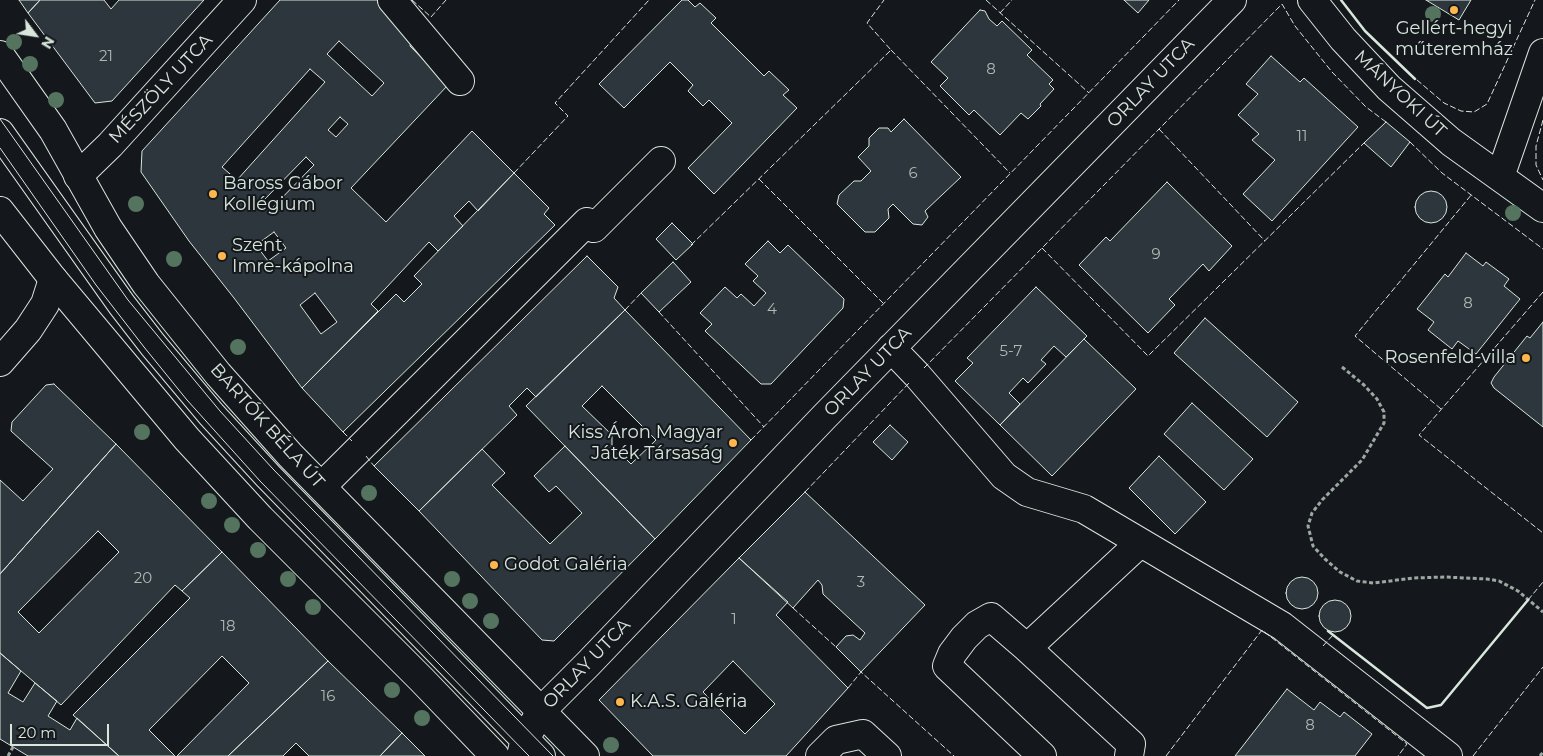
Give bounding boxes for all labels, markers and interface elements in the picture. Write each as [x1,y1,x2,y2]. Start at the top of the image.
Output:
marker: Gellért-hegyi műteremház [1448,4,1460,16]
north arrow [10,10,60,60]
place label: Gellért-hegyi műteremház [1395,18,1513,60]
street label: MÉSZÖLY UTCA [105,30,217,148]
text: N [37,33,58,52]
street label: ORLAY UTCA [1103,34,1199,132]
street label: MÁNYOKI ÚT [1350,46,1450,142]
house number: 21 [99,48,113,66]
house number: 8 [986,61,996,79]
house number: 11 [1297,128,1307,146]
house number: 6 [908,165,918,183]
place label: Baross Gábor Kollégium [223,173,343,215]
marker: Baross Gábor Kollégium [207,188,219,200]
place label: Szent Imre-kápolna [232,235,354,278]
house number: 9 [1151,246,1161,264]
marker: Szent Imre-kápolna [216,250,228,262]
house number: 8 [1463,295,1473,313]
house number: 4 [767,301,777,319]
street label: ORLAY UTCA [820,323,916,421]
house number: 5-7 [1000,343,1022,361]
place label: Rosenfeld-villa [1384,347,1516,369]
marker: Rosenfeld-villa [1520,352,1532,364]
street label: BARTÓK BÉLA ÚT [205,359,329,493]
place label: Kiss Áron Magyar Játék Társaság [568,422,723,464]
marker: Kiss Áron Magyar Játék Társaság [727,437,739,449]
place label: Godot Galéria [504,554,628,576]
marker: Godot Galéria [488,559,500,571]
house number: 20 [134,570,152,588]
house number: 3 [857,574,865,592]
house number: 1 [731,611,737,629]
street label: ORLAY UTCA [539,615,635,713]
house number: 18 [221,618,235,636]
house number: 16 [321,688,335,706]
place label: K.A.S. Galéria [630,691,747,713]
marker: K.A.S. Galéria [614,696,626,708]
scale bar [12,714,111,746]
house number: 8 [1305,717,1315,735]
text: 20 m [18,723,56,742]

